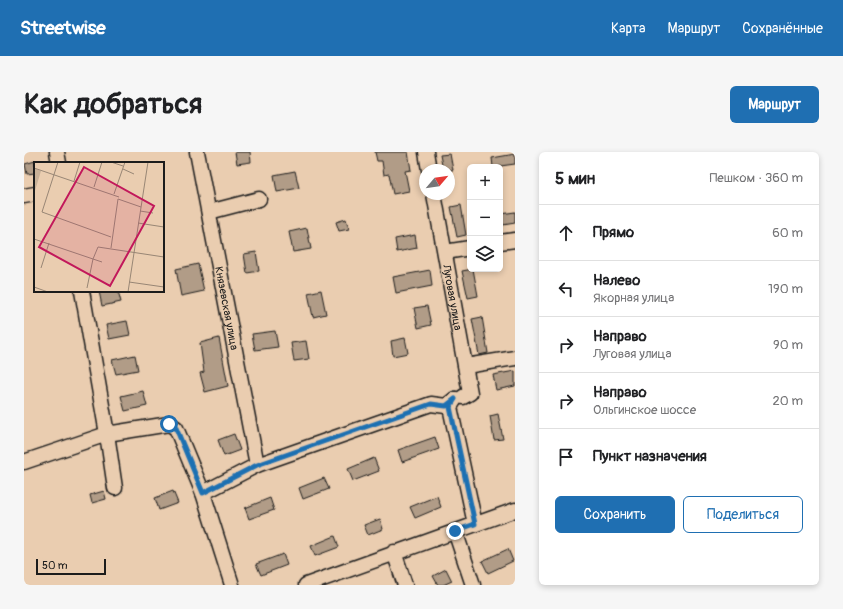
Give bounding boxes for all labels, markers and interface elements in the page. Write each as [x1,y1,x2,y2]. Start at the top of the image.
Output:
text: Streetwise [20,16,106,40]
text: Карта [611,20,646,37]
text: Маршрут [668,20,720,37]
text: Сохранённые [742,20,823,37]
button: Маршрут [730,86,819,123]
text: Как добраться [24,87,202,122]
inset map [34,162,164,292]
north arrow [419,164,455,200]
map controls [467,164,503,272]
button: + [467,164,503,200]
text: 5 мин [555,168,595,189]
text: Пешком · 360 m [709,170,803,186]
button: − [467,200,503,236]
icon: ahead [555,222,577,244]
text: Прямо [593,223,634,242]
text: 60 m [772,225,803,241]
button: layers [467,236,503,272]
street label: Луговая улица [440,262,465,331]
street label: Князевская улица [213,265,241,351]
text: Налево [593,271,640,290]
icon: left [555,278,577,300]
text: 190 m [768,281,803,297]
text: Якорная улица [593,290,674,306]
text: Направо [593,327,647,346]
icon: right [555,334,577,356]
text: 90 m [773,337,803,353]
text: Луговая улица [593,346,672,362]
text: Направо [593,383,647,402]
icon: right [555,390,577,412]
text: 20 m [772,393,803,409]
text: Ольгинское шоссе [593,402,696,418]
route start [160,415,178,433]
icon: arrive [555,446,577,468]
text: Пункт назначения [593,447,707,466]
button: Сохранить [555,496,675,533]
button: Поделиться [683,496,803,533]
route end [446,522,464,540]
scale bar [36,557,106,576]
text: 50 m [42,559,68,572]

